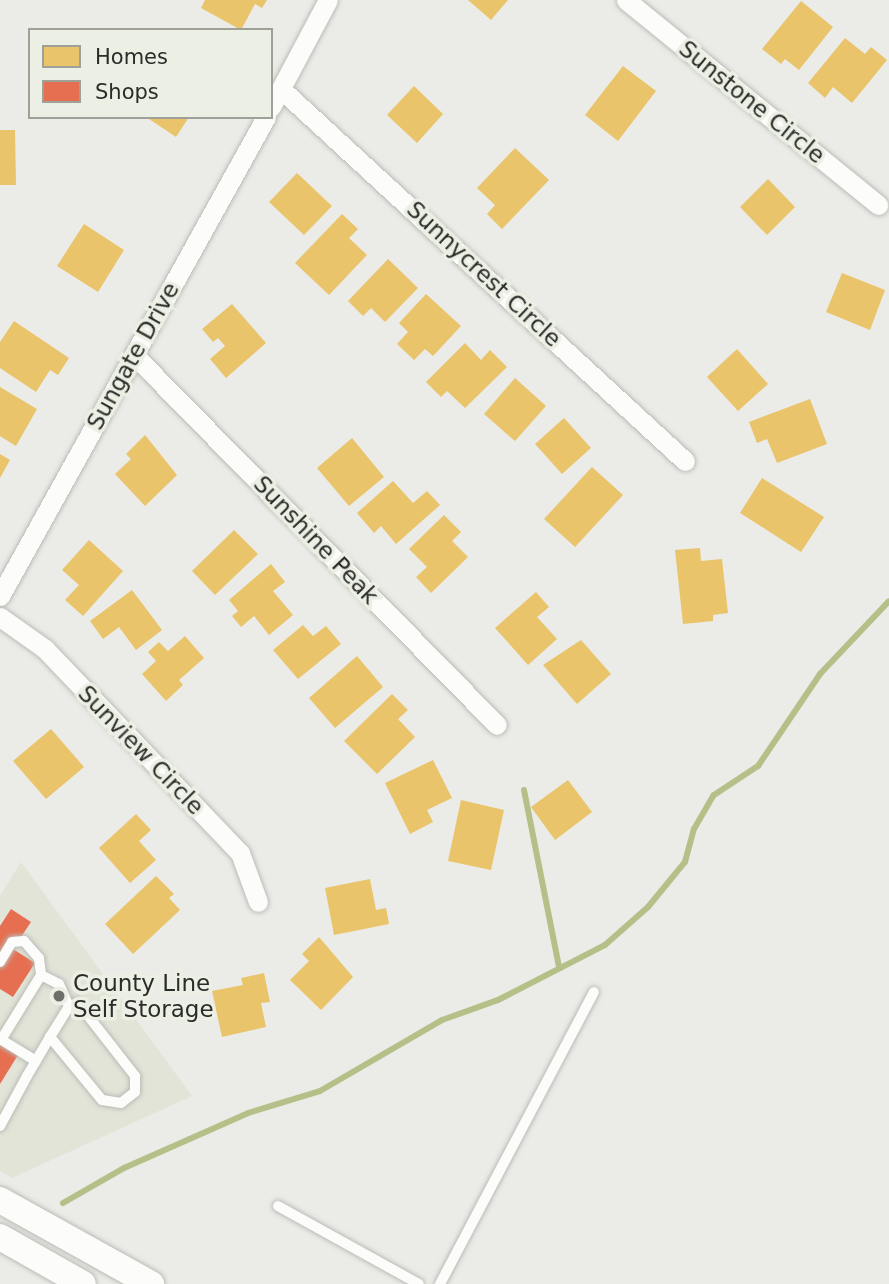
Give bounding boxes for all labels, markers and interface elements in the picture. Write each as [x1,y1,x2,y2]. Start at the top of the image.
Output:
legend [28,28,273,119]
street label: Sunstone Circle [674,35,830,169]
text: Homes [95,45,168,69]
text: Shops [95,80,159,104]
street label: Sunnycrest Circle [401,196,567,352]
street label: Sungate Drive [81,277,185,435]
street label: Sunshine Peak [248,470,384,610]
street label: Sunview Circle [73,680,209,820]
place label: County Line Self Storage [73,969,214,1023]
marker: County Line Self Storage [51,988,67,1004]

